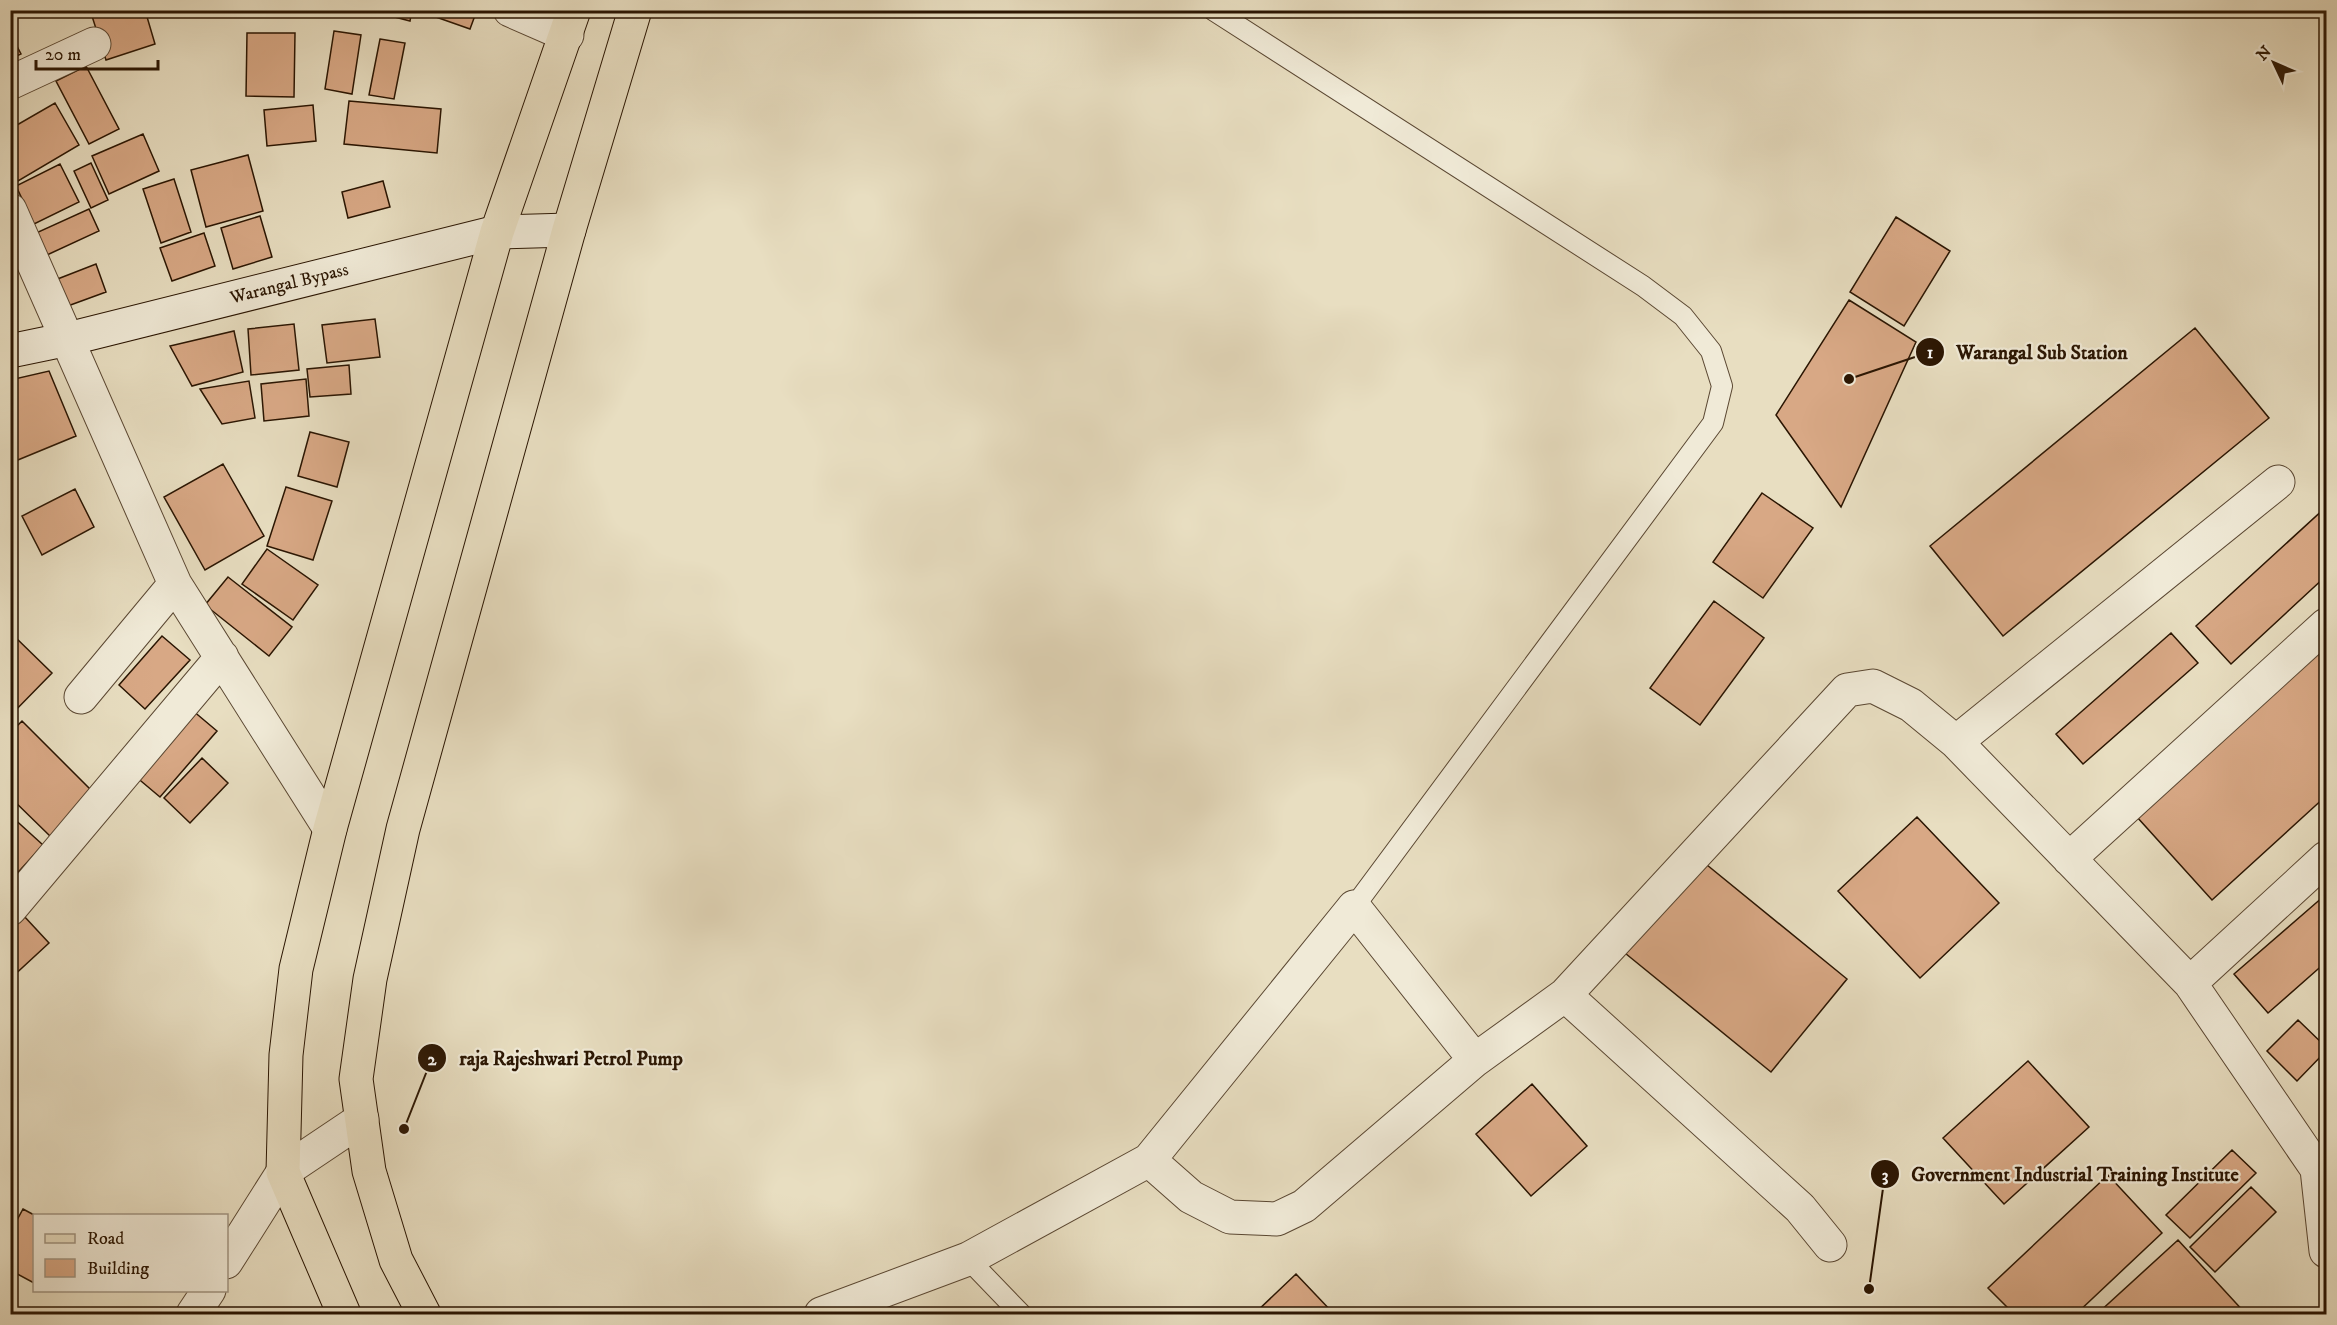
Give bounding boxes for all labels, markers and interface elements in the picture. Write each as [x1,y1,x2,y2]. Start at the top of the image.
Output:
scale bar [36,33,158,71]
north arrow [2244,33,2304,93]
text: N [2252,42,2276,65]
text: 20 m [45,44,81,66]
street label: Warangal Bypass [227,259,351,310]
callout: Warangal Sub Station [1915,333,2140,371]
text: Warangal Sub Station [1955,341,2128,366]
text: 1 [1927,342,1934,364]
callout: raja Rajeshwari Petrol Pump [417,1039,694,1077]
text: raja Rajeshwari Petrol Pump [459,1047,683,1072]
text: 2 [428,1049,438,1071]
callout: Government Industrial Training Institute [1870,1155,2251,1193]
text: Government Industrial Training Institute [1911,1163,2239,1188]
text: 3 [1882,1165,1889,1187]
legend [33,1214,228,1292]
text: Road [87,1228,124,1250]
text: Building [87,1258,149,1280]

